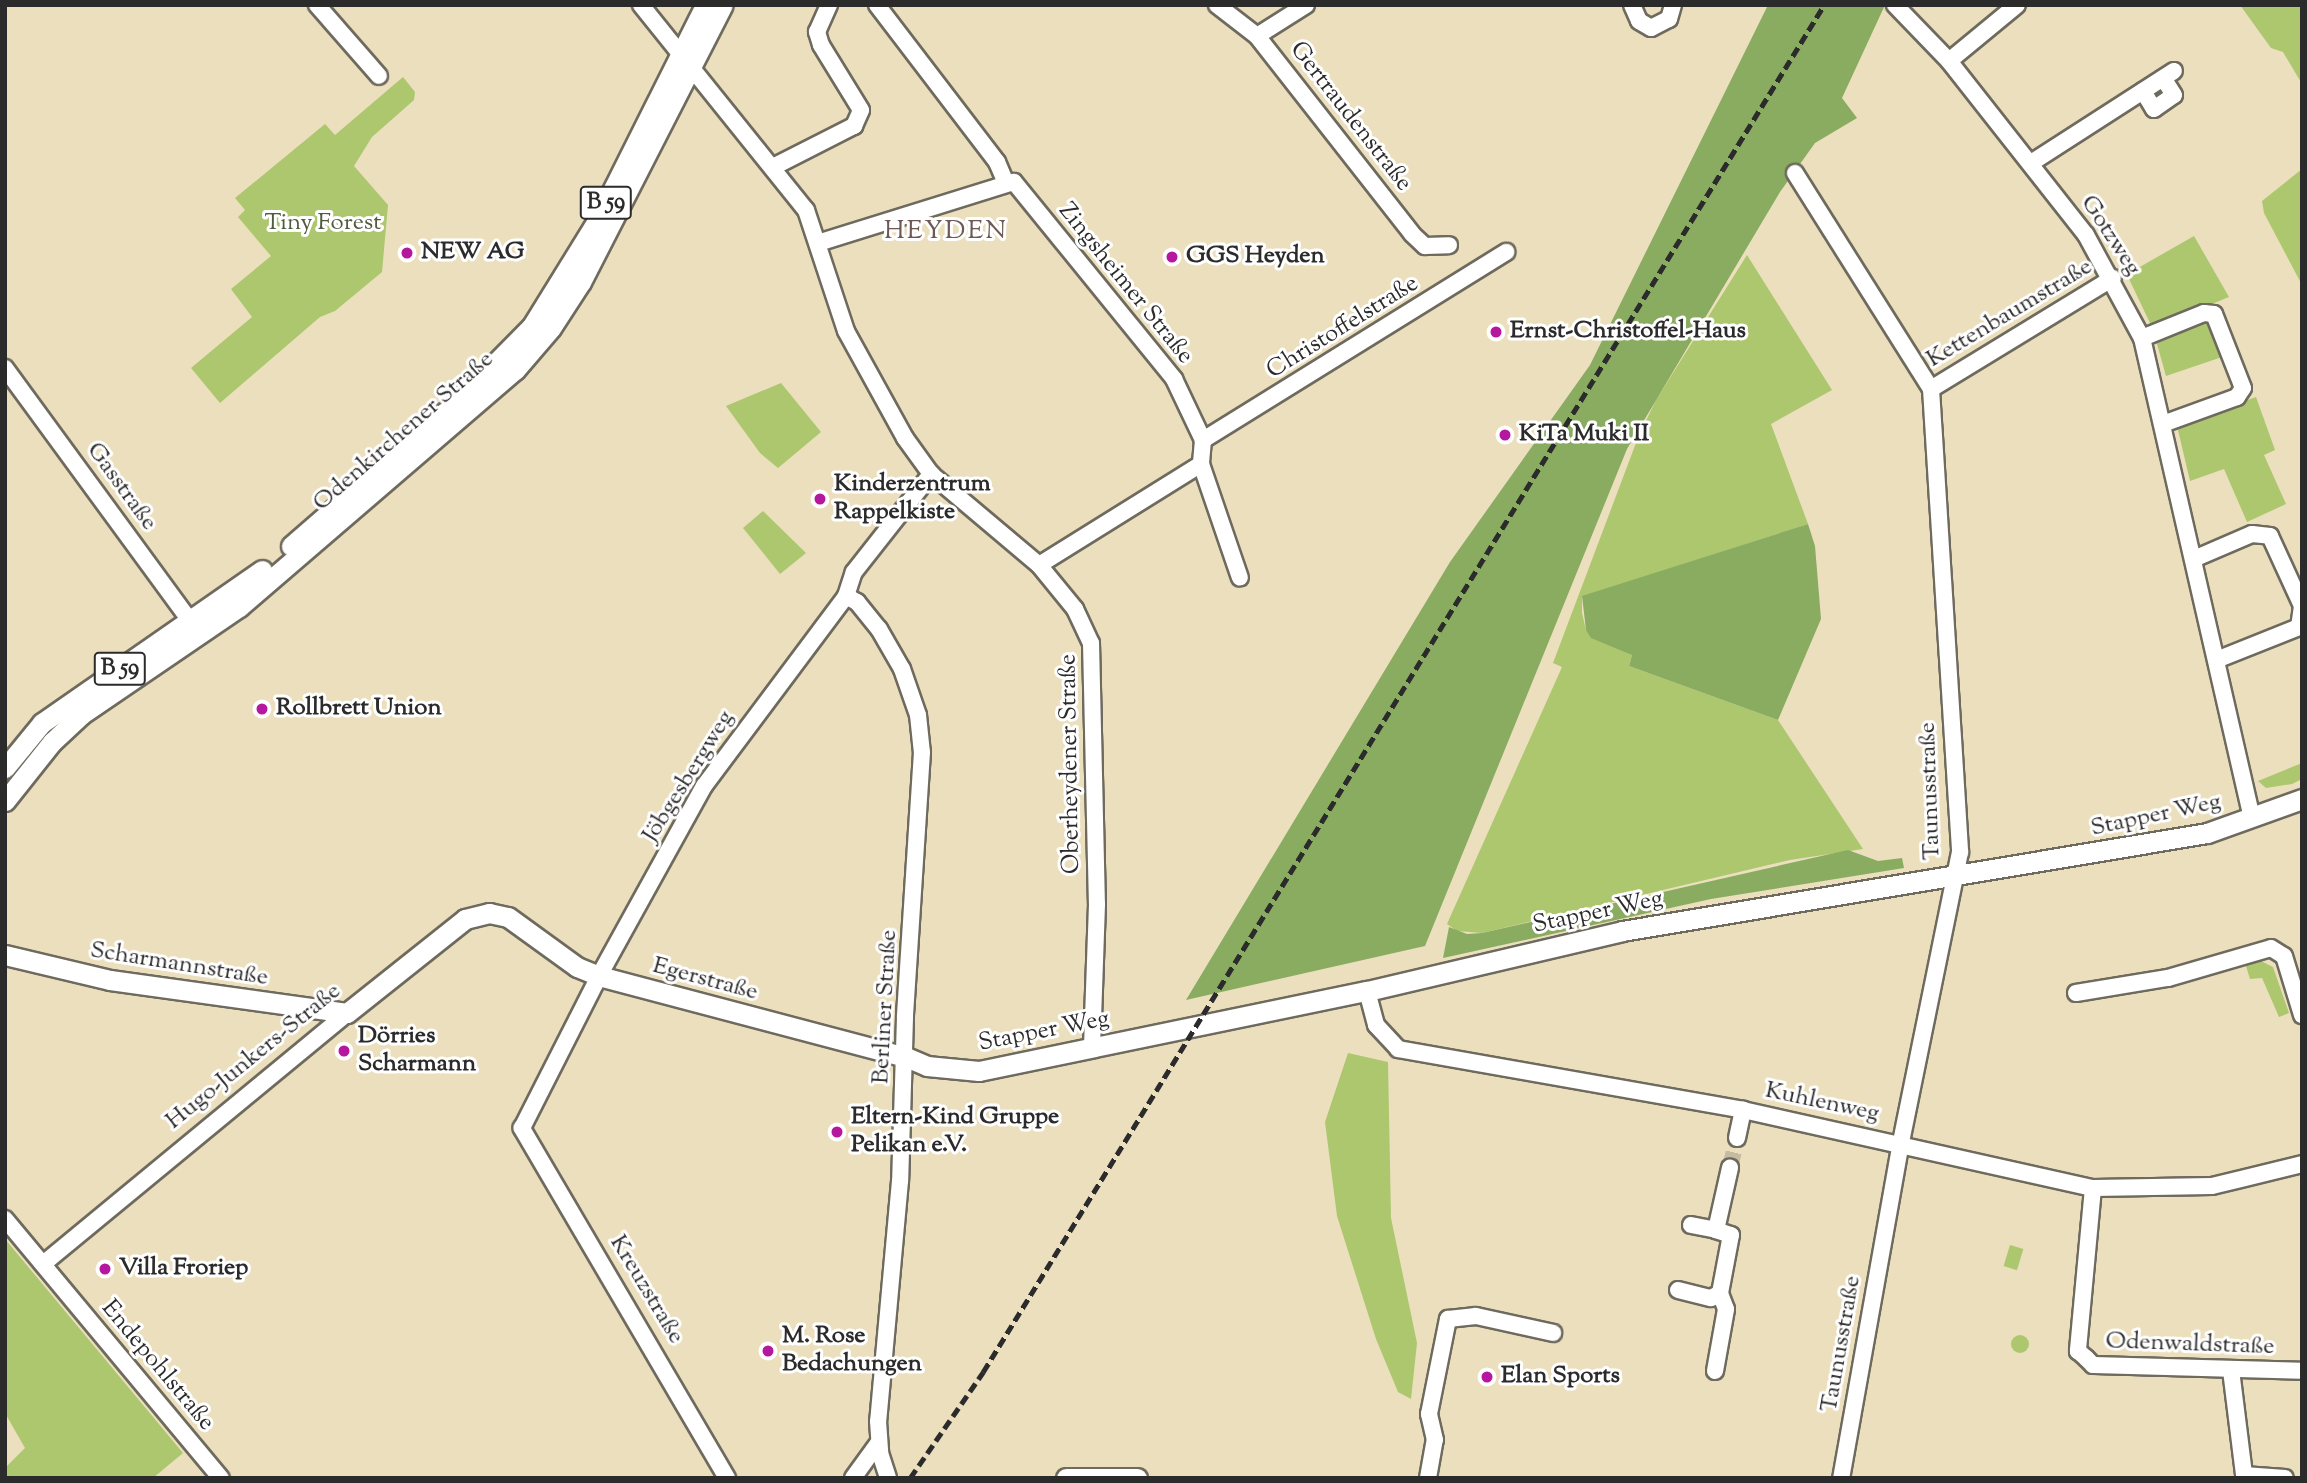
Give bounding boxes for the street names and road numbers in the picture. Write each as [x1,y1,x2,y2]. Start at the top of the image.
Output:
street label: Gertraudenstraße [1283,37,1417,197]
road number: B 59 [580,184,632,222]
street label: Gotzweg [2073,190,2147,282]
street label: Zingsheimer Straße [1051,198,1199,370]
street label: Kettenbaumstraße [1922,253,2098,375]
street label: Christoffelstraße [1262,270,1424,386]
street label: Odenkirchener Straße [308,346,500,518]
street label: Gasstraße [79,437,163,537]
road number: B 59 [94,650,146,688]
street label: Oberheydener Straße [1055,654,1087,874]
street label: Jöbgesbergweg [637,706,741,848]
street label: Taunusstraße [1914,722,1948,860]
street label: Stapper Weg [2088,788,2224,844]
street label: Stapper Weg [1530,885,1666,941]
street label: Berliner Straße [868,929,904,1085]
street label: Scharmannstraße [88,937,270,993]
street label: Egerstraße [649,952,761,1008]
street label: Hugo-Junkers-Straße [161,978,347,1136]
street label: Stapper Weg [976,1005,1112,1059]
street label: Kuhlenweg [1762,1077,1882,1129]
street label: Kreuzstraße [602,1231,690,1349]
street label: Taunusstraße [1816,1274,1868,1414]
street label: Endepohlstraße [94,1295,220,1437]
street label: Odenwaldstraße [2105,1328,2275,1362]

